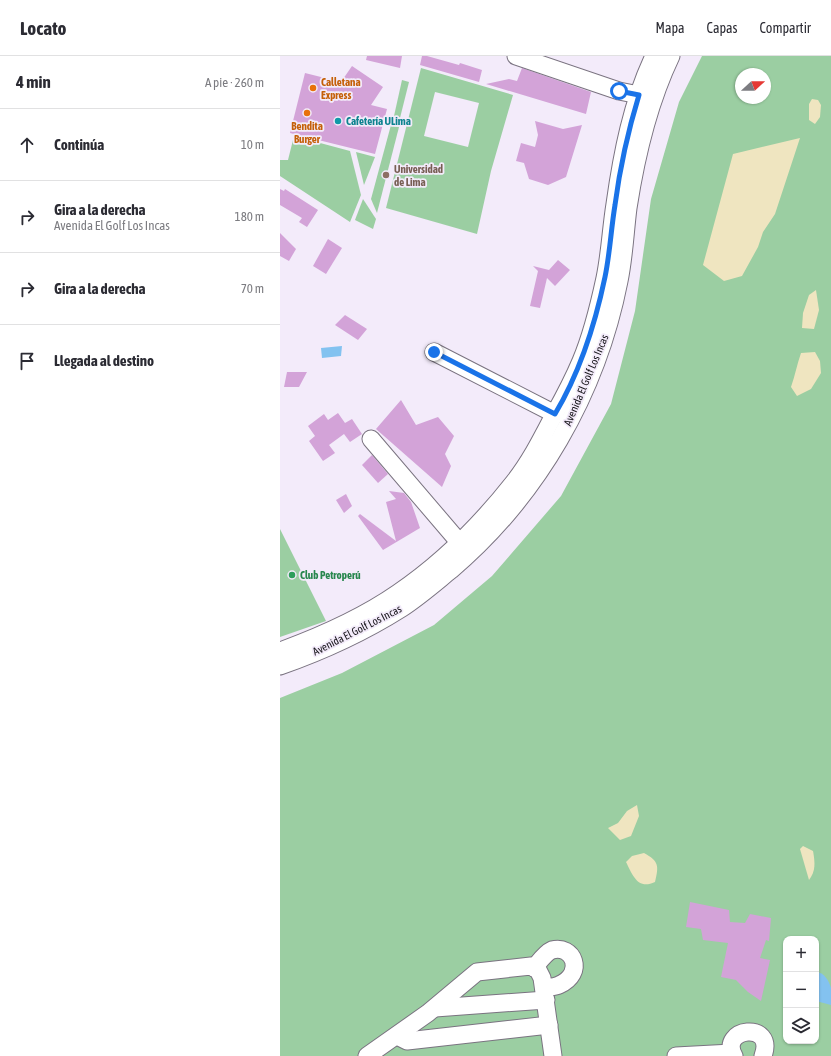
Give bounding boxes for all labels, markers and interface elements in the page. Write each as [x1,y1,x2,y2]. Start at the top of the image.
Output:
text: Locato [20,17,66,39]
text: Mapa [656,20,685,36]
text: Capas [707,20,738,36]
text: Compartir [760,20,811,36]
north arrow [735,68,771,104]
text: 4 min [16,72,51,92]
text: A pie · 260 m [205,75,264,90]
place label: Calletana Express [321,76,361,101]
route start [610,82,628,100]
marker: Calletana Express [308,83,318,93]
marker: Bendita Burger [302,108,312,118]
place label: Cafetería ULima [346,115,411,127]
marker: Cafetería ULima [333,116,343,126]
place label: Bendita Burger [291,120,323,145]
icon: ahead [16,134,38,156]
text: Continúa [54,136,104,153]
text: 10 m [241,137,264,152]
place label: Universidad de Lima [394,163,443,188]
marker: Universidad de Lima [381,170,391,180]
text: Gira a la derecha [54,201,145,218]
icon: right [16,206,38,228]
text: 180 m [235,209,264,224]
text: Avenida El Golf Los Incas [54,218,170,233]
icon: right [16,278,38,300]
text: Gira a la derecha [54,280,145,297]
text: 70 m [241,281,264,296]
street label: Avenida El Golf Los Incas [561,332,611,427]
route end [425,343,443,361]
icon: arrive [16,350,38,372]
text: Llegada al destino [54,352,154,369]
place label: Club Petroperú [300,569,361,581]
marker: Club Petroperú [287,570,297,580]
street label: Avenida El Golf Los Incas [311,602,404,658]
map controls [783,936,819,1044]
button: + [783,936,819,972]
button: − [783,972,819,1008]
button: layers [783,1008,819,1044]

